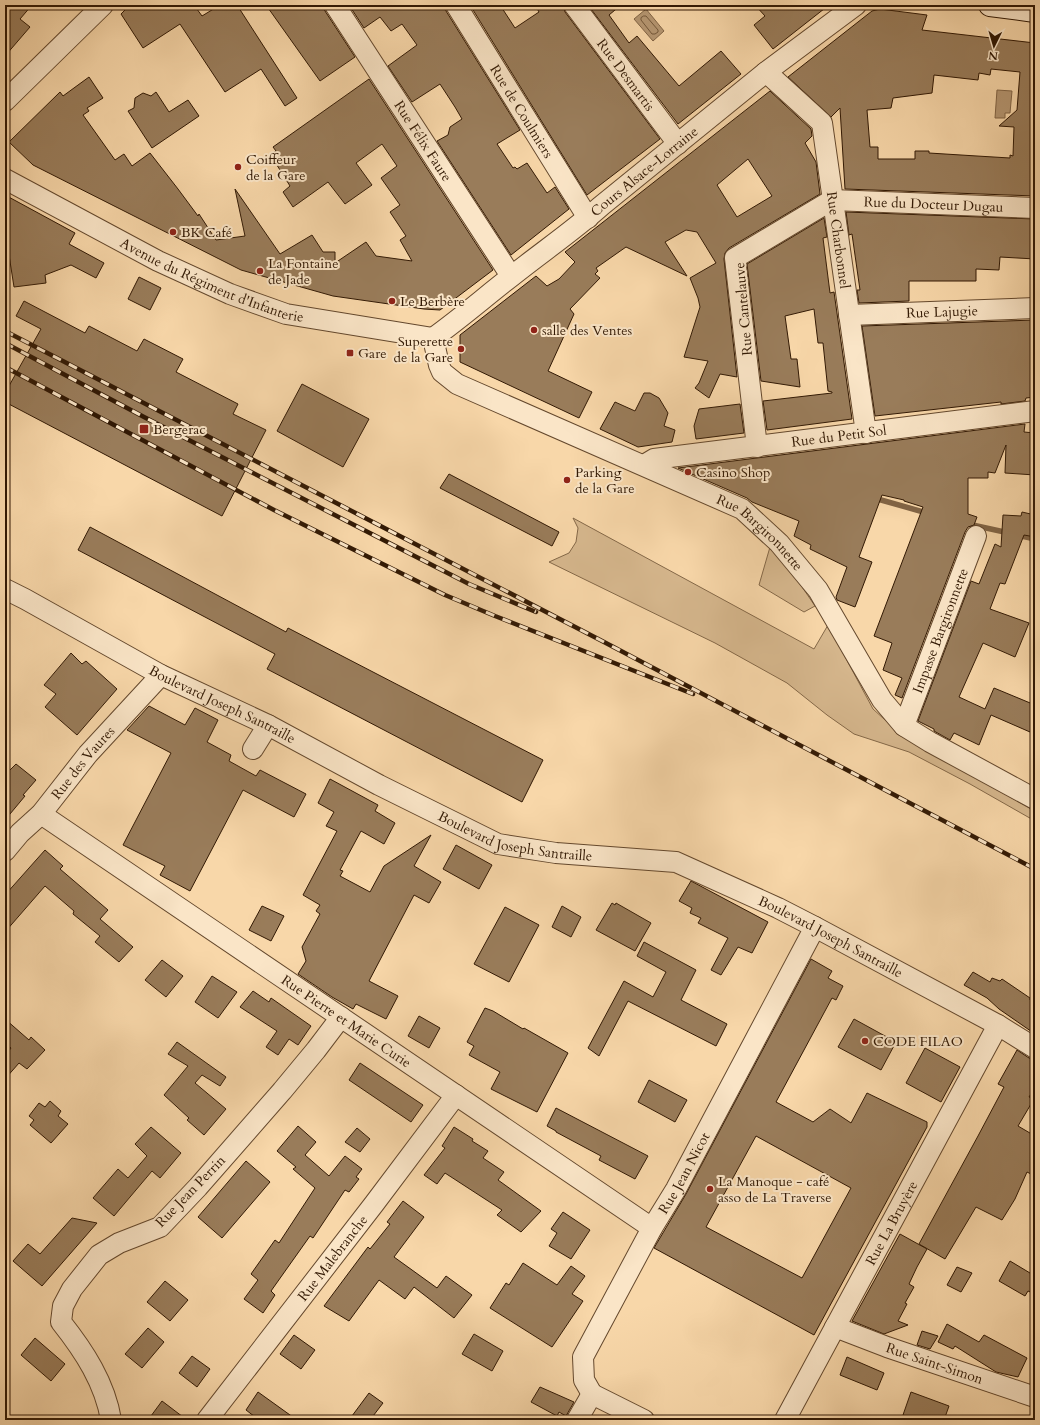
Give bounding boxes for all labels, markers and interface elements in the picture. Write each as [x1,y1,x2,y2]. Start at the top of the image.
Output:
north arrow [974,26,1014,66]
street label: Rue Desmartis [592,35,659,115]
text: N [987,48,999,63]
street label: Rue de Coulmiers [485,61,558,162]
street label: Rue Félix Faure [389,97,456,185]
street label: Cours Alsace-Lorraine [587,122,702,221]
place label: Coiffeur de la Gare [246,150,306,185]
marker: Coiffeur de la Gare [233,162,243,172]
street label: Rue Charbonnel [822,190,854,290]
street label: Rue du Docteur Dugau [863,192,1004,217]
place label: BK Café [181,223,232,242]
marker: BK Café [168,227,178,237]
street label: Avenue du Régiment d'Infanterie [117,233,305,327]
place label: La Fontaine de Jade [268,254,339,289]
street label: Rue Cantelauve [730,261,757,356]
marker: La Fontaine de Jade [255,266,265,276]
place label: Le Berbère [400,292,465,311]
marker: Le Berbère [387,296,397,306]
street label: Rue Lajugie [906,301,978,323]
place label: salle des Ventes [542,321,633,340]
marker: salle des Ventes [529,325,539,335]
place label: Superette de la Gare [393,332,453,367]
place label: Gare [358,344,387,363]
marker: Superette de la Gare [456,344,466,354]
marker: Gare [345,348,355,358]
place label: Bergerac [153,420,206,439]
street label: Rue du Petit Sol [790,421,888,452]
marker: Bergerac [138,423,150,435]
place label: Parking de la Gare [575,463,635,498]
place label: Casino Shop [696,463,770,482]
marker: Casino Shop [683,467,693,477]
marker: Parking de la Gare [562,475,572,485]
street label: Rue Bargironnette [713,490,807,575]
street label: Impasse Bargironnette [908,566,973,696]
street label: Boulevard Joseph Santraille [145,661,299,748]
street label: Rue des Vaures [47,722,119,803]
street label: Boulevard Joseph Santraille [435,807,593,866]
street label: Boulevard Joseph Santraille [755,891,906,982]
street label: Rue Pierre et Marie Curie [277,971,415,1072]
place label: CODE FILAO [873,1032,963,1051]
marker: CODE FILAO [860,1036,870,1046]
street label: Rue Jean Nicot [654,1129,715,1218]
street label: Rue Jean Perrin [151,1151,230,1231]
place label: La Manoque - café asso de La Traverse [718,1172,832,1207]
street label: Rue La Bruyère [861,1177,922,1269]
marker: La Manoque - café asso de La Traverse [705,1184,715,1194]
street label: Rue Malebranche [294,1211,372,1305]
street label: Rue Saint-Simon [883,1338,986,1389]

